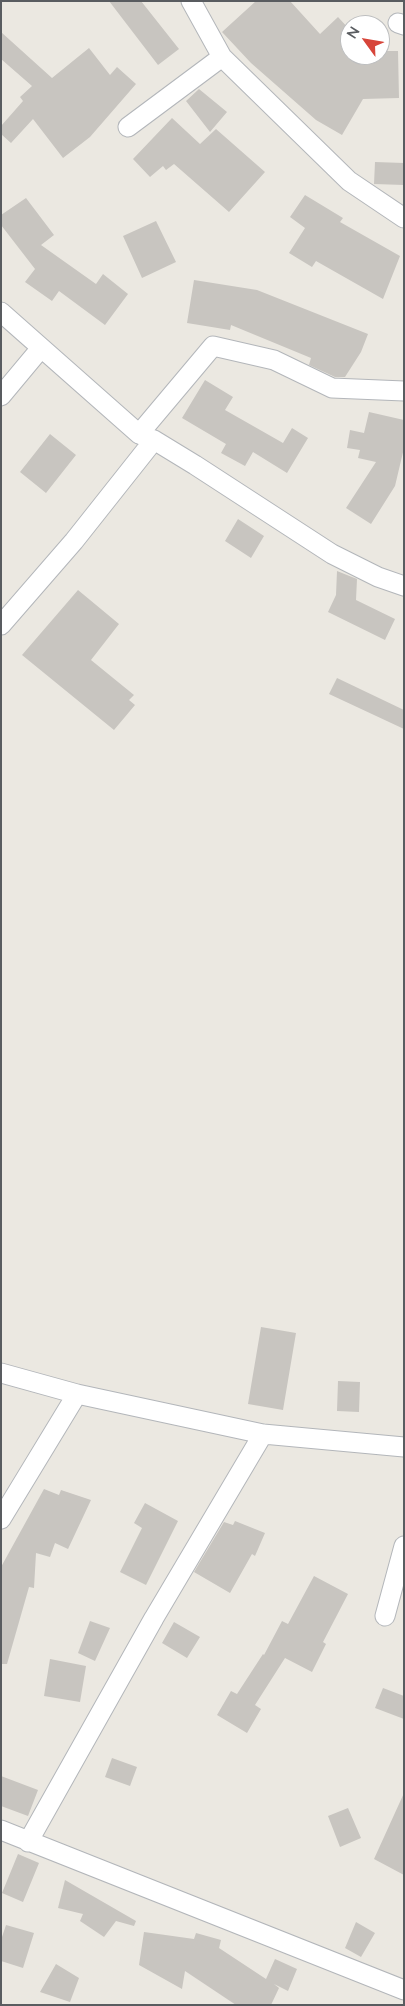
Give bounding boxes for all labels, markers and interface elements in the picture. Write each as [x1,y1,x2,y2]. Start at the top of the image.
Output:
north arrow [340,15,390,65]
text: N [343,23,363,41]

